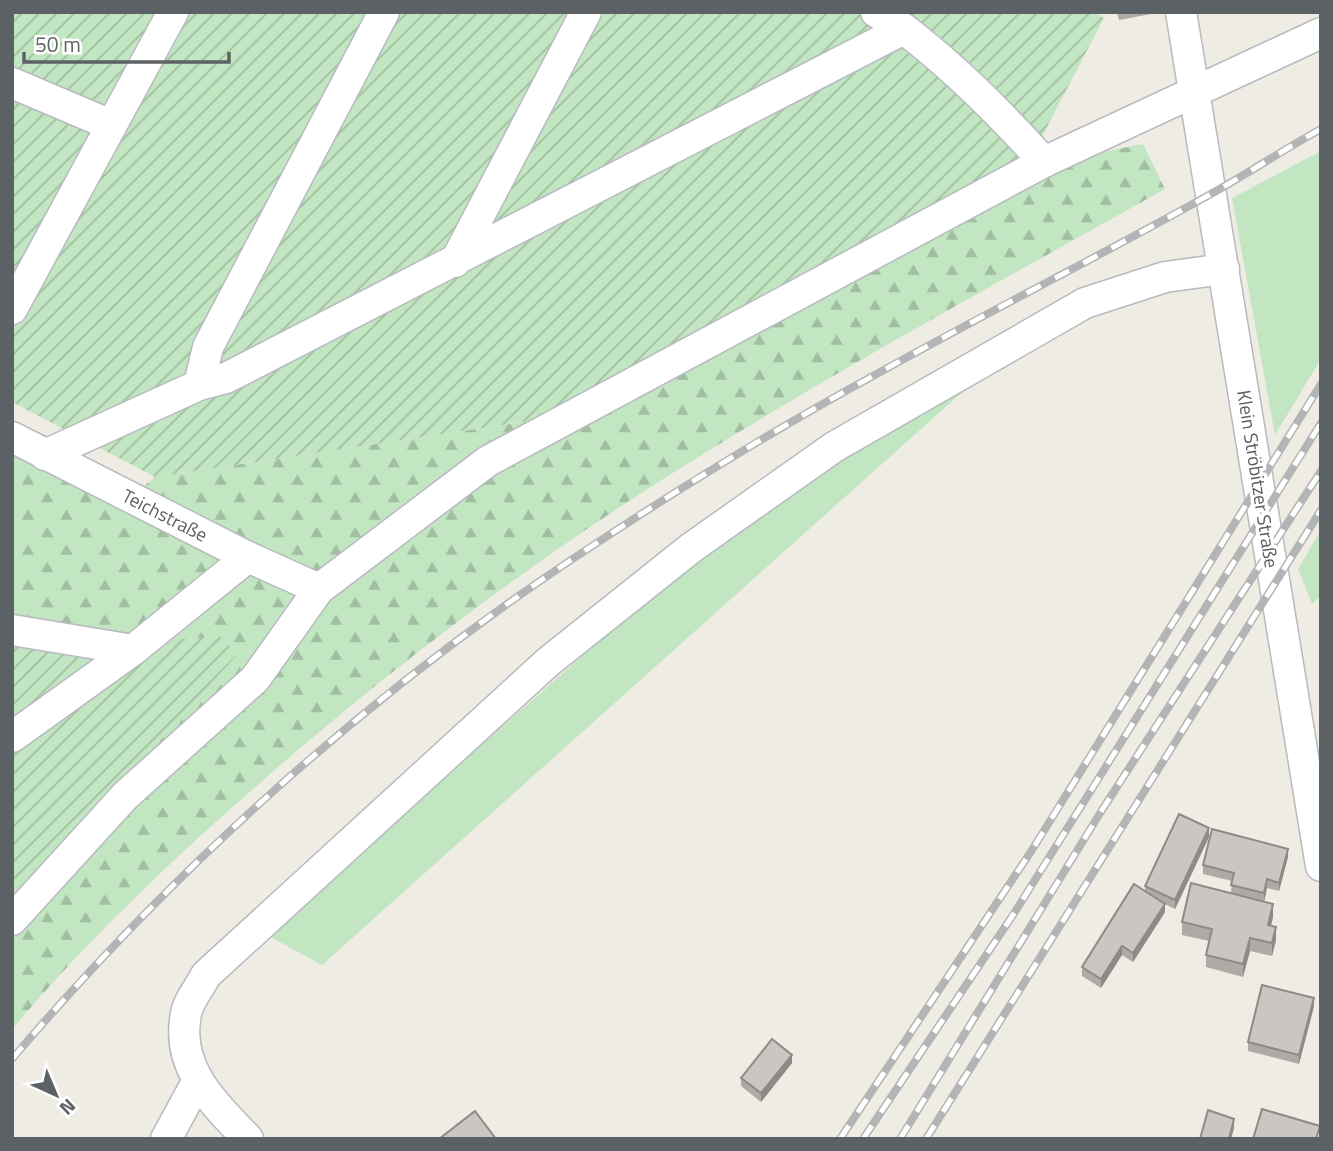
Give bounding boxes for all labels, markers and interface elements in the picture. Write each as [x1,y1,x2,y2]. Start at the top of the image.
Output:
scale bar [24,21,229,65]
text: 50 m [35,28,81,60]
street label: Klein Ströbitzer Straße [1230,388,1287,570]
street label: Teichstraße [117,481,213,548]
north arrow [21,1060,91,1130]
text: N [53,1093,83,1123]

